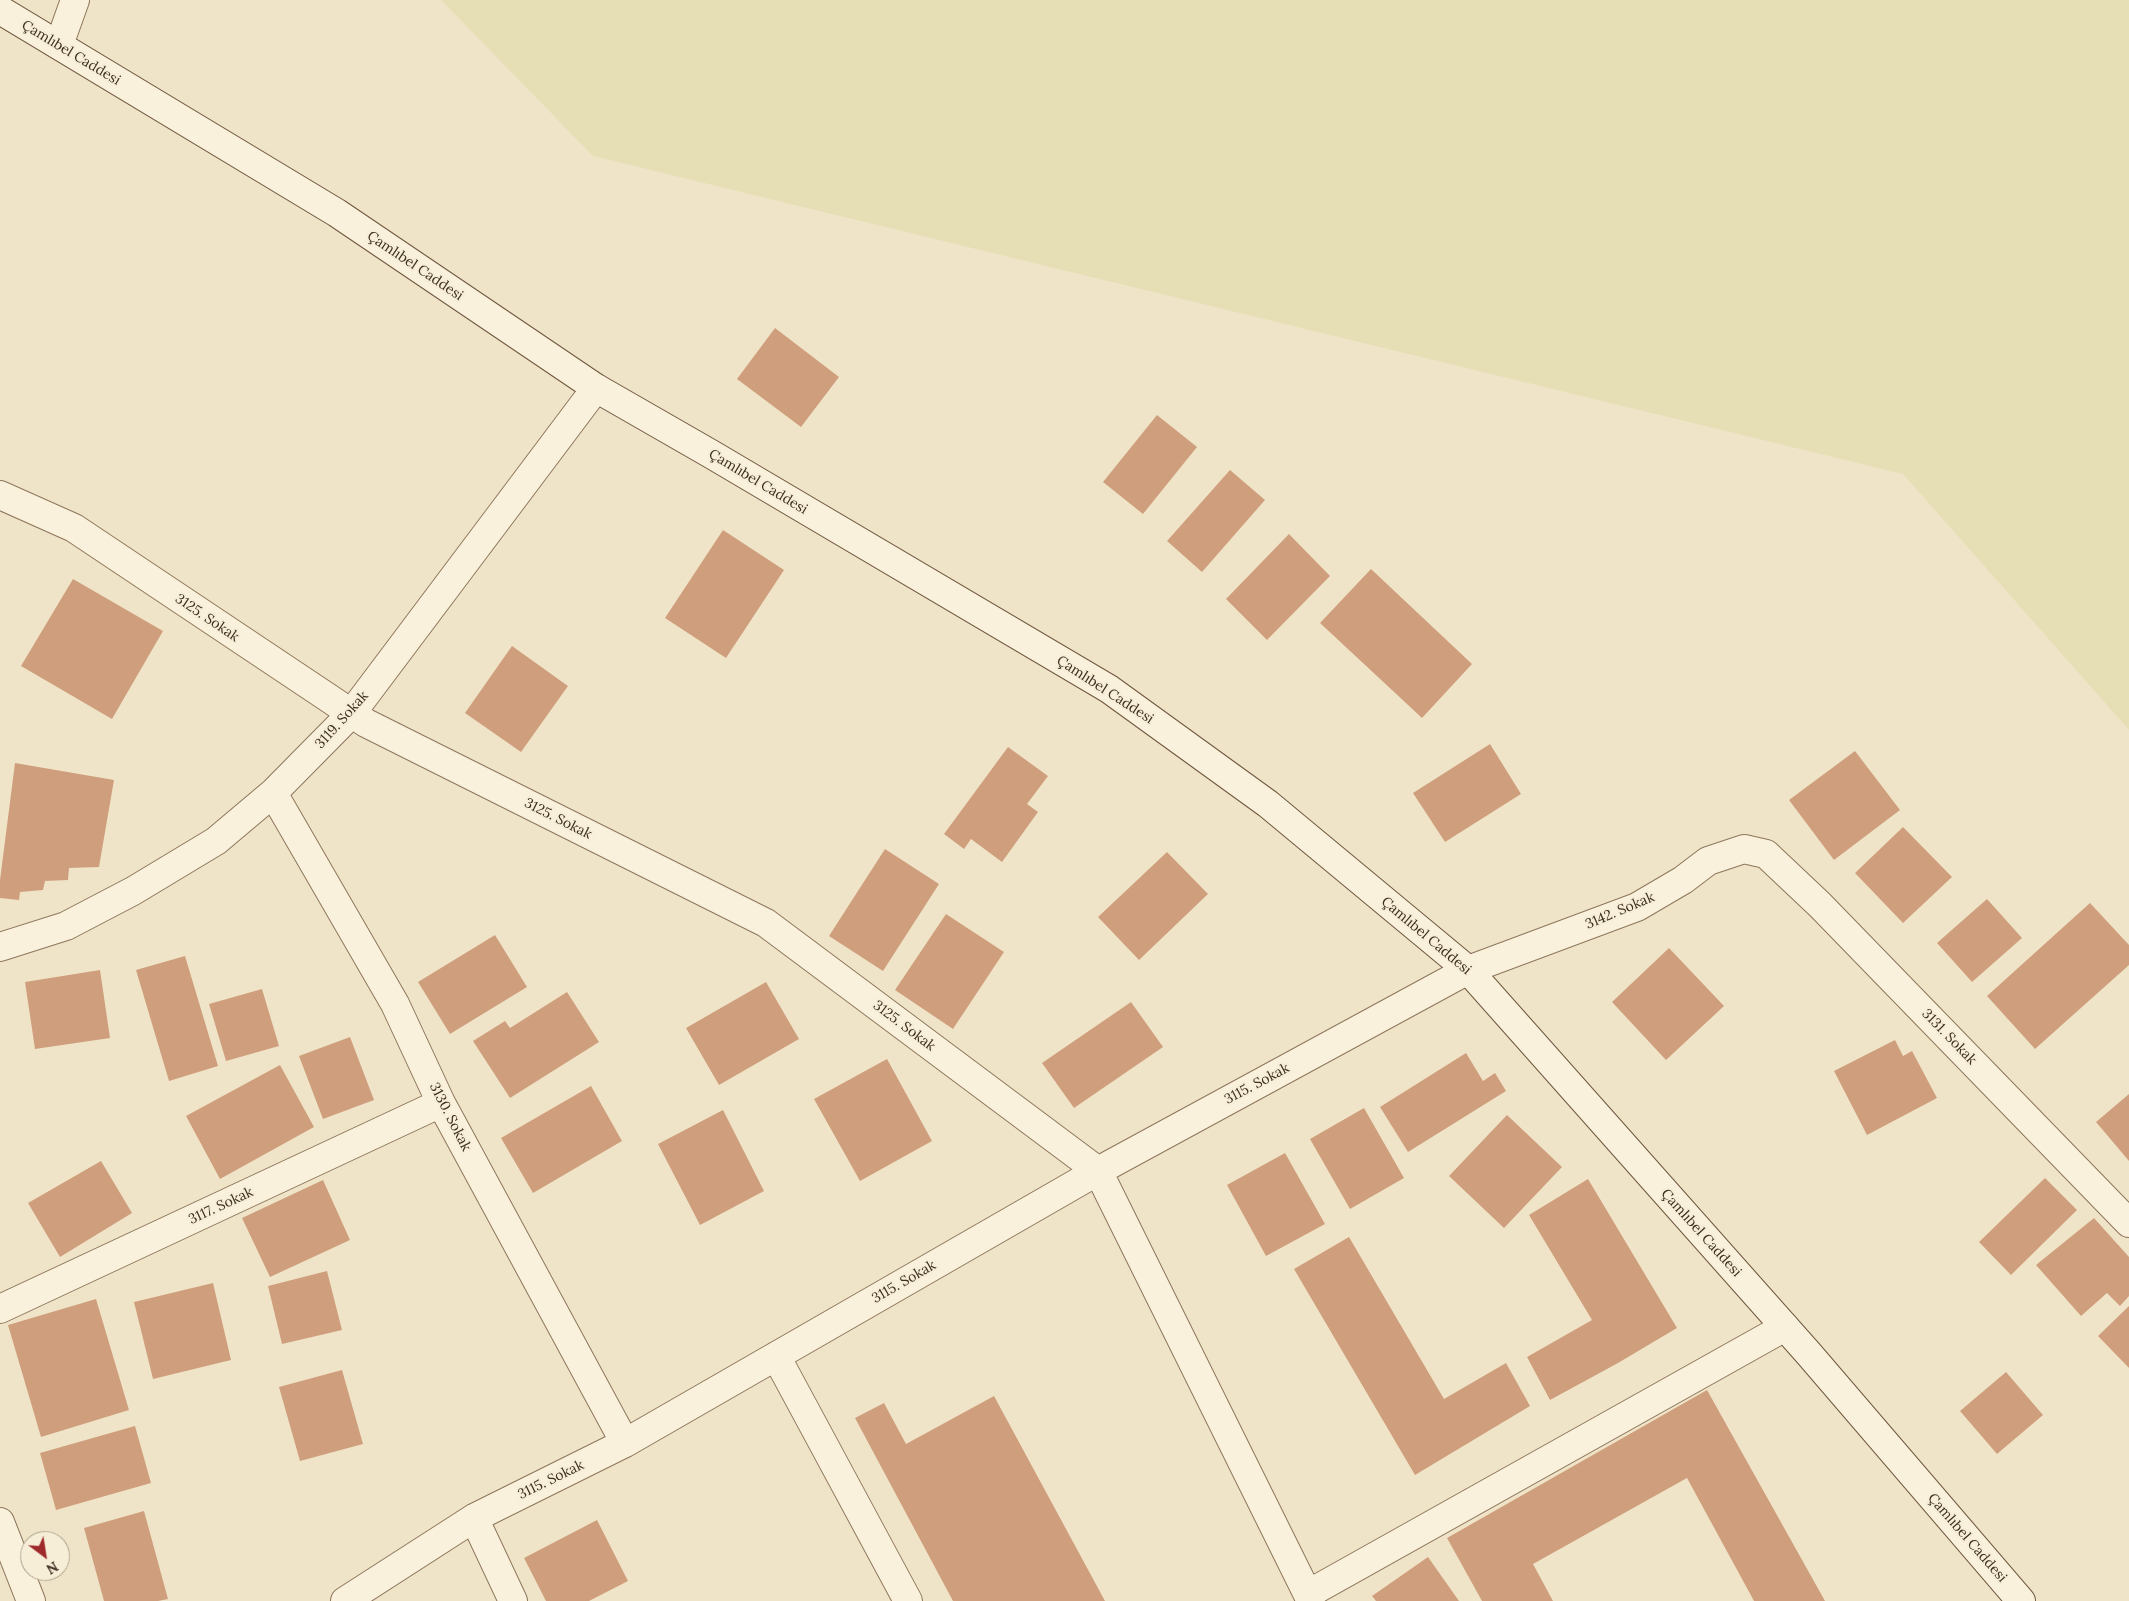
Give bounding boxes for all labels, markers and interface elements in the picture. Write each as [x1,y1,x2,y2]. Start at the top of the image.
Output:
street label: Çamlıbel Caddesi [19,17,123,89]
street label: Çamlıbel Caddesi [364,228,466,304]
street label: Çamlıbel Caddesi [706,446,810,518]
street label: 3125. Sokak [172,590,242,646]
street label: Çamlıbel Caddesi [1053,652,1157,728]
street label: 3119. Sokak [312,688,372,752]
street label: 3125. Sokak [521,795,595,843]
street label: 3142. Sokak [1583,889,1657,933]
street label: Çamlıbel Caddesi [1378,893,1474,979]
street label: 3125. Sokak [870,997,938,1055]
street label: 3131. Sokak [1918,1006,1980,1068]
street label: 3115. Sokak [1222,1060,1292,1108]
street label: 3130. Sokak [426,1080,474,1154]
street label: 3117. Sokak [186,1184,256,1228]
street label: Çamlıbel Caddesi [1657,1186,1745,1280]
street label: 3115. Sokak [869,1257,939,1307]
street label: 3115. Sokak [515,1457,587,1503]
street label: Çamlıbel Caddesi [1924,1490,2010,1586]
north arrow [20,1531,70,1581]
text: N [43,1557,61,1578]

